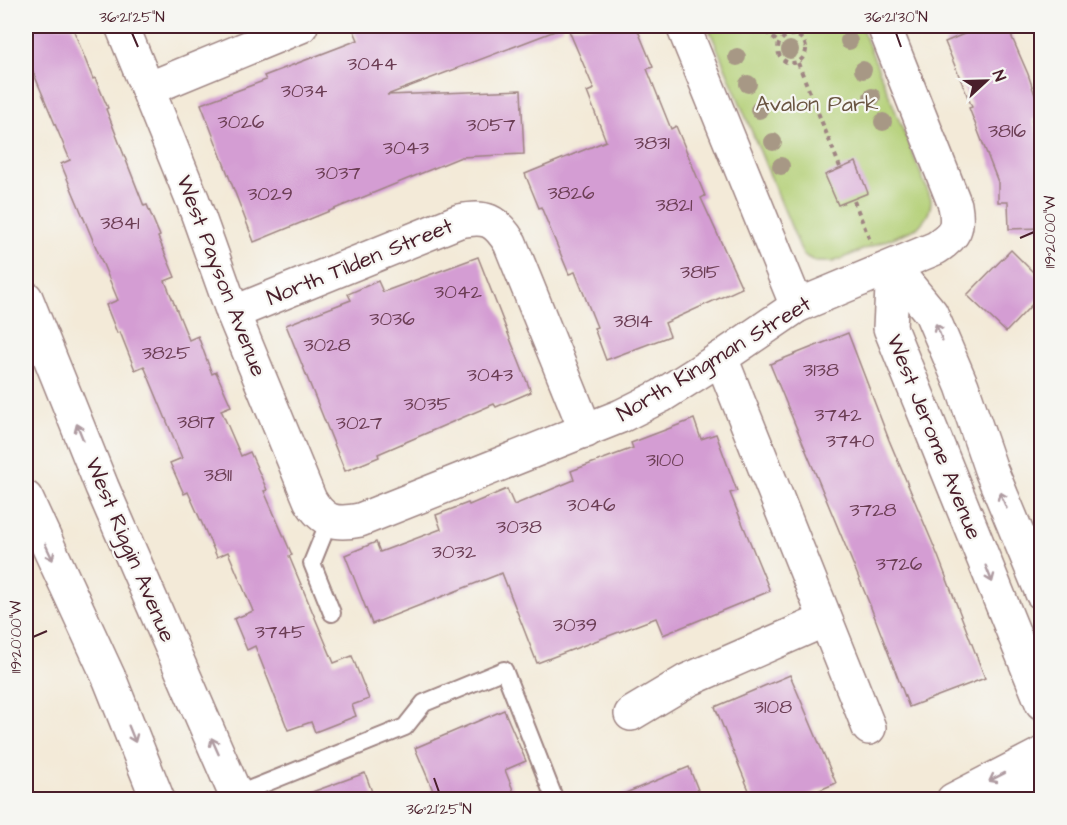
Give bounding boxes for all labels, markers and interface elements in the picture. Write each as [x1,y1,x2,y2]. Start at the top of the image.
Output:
text: 36°21'25"N [99,7,165,28]
text: 36°21'30"N [864,7,928,28]
house number: 3044 [347,50,397,78]
north arrow [956,51,1016,111]
text: N [987,67,1011,85]
house number: 3034 [281,77,328,105]
park label: Avalon Park [755,89,879,120]
house number: 3026 [218,108,265,136]
house number: 3057 [466,111,516,139]
house number: 3816 [988,117,1027,145]
house number: 3831 [634,129,670,157]
house number: 3043 [383,134,429,162]
house number: 3037 [315,159,361,187]
street label: West Payson Avenue [167,171,274,382]
house number: 3826 [547,179,595,207]
house number: 3029 [247,180,293,208]
house number: 3821 [655,191,693,219]
text: 119°20'00"W [1040,196,1061,268]
house number: 3841 [100,209,140,237]
street label: North Tilden Street [262,210,458,314]
house number: 3815 [680,258,720,286]
house number: 3042 [434,278,482,306]
street label: North Kingman Street [611,289,818,430]
house number: 3036 [369,305,415,333]
house number: 3814 [613,307,653,335]
one-way arrow [933,323,944,341]
street label: West Jerome Avenue [879,330,989,544]
house number: 3028 [303,331,351,359]
house number: 3825 [142,339,190,367]
house number: 3138 [803,356,839,384]
house number: 3043 [467,361,513,389]
house number: 3035 [403,390,451,418]
house number: 3742 [814,401,862,429]
house number: 3817 [177,408,215,436]
house number: 3027 [336,409,382,437]
one-way arrow [74,423,85,441]
house number: 3740 [826,427,875,455]
house number: 3100 [646,446,684,474]
street label: West Riggin Avenue [76,453,183,648]
house number: 3811 [204,461,233,489]
house number: 3046 [567,491,616,519]
one-way arrow [997,491,1008,510]
house number: 3728 [850,496,896,524]
house number: 3038 [496,513,542,541]
house number: 3032 [432,538,477,566]
one-way arrow [44,542,56,560]
house number: 3726 [876,550,923,578]
one-way arrow [984,564,995,582]
text: 119°20'00"W [6,601,27,673]
house number: 3039 [553,611,597,639]
house number: 3745 [255,618,305,646]
house number: 3108 [754,693,792,721]
one-way arrow [127,725,138,743]
one-way arrow [209,737,220,755]
one-way arrow [989,772,1007,783]
text: 36°21'25"N [406,799,472,820]

